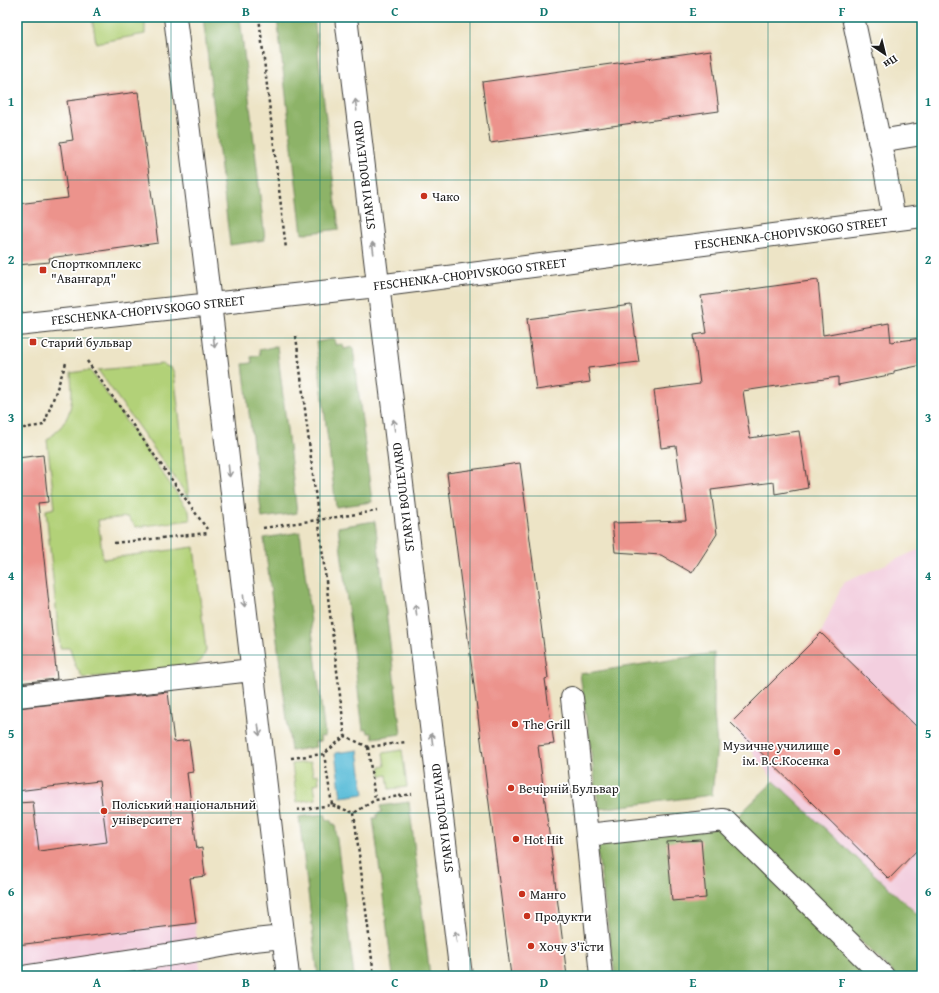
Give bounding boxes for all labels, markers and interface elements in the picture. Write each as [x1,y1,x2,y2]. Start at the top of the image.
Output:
text: A [93,2,102,21]
text: B [242,2,250,21]
text: C [391,2,399,21]
text: D [540,2,548,21]
text: E [690,2,697,21]
text: F [839,2,846,21]
north arrow [865,34,905,74]
text: Пн [880,52,901,73]
text: 1 [8,92,14,111]
text: 1 [925,92,931,111]
one-way arrow [352,99,360,112]
street label: STARYI BOULEVARD [348,119,380,231]
place label: Чако [432,187,460,206]
marker: Чако [419,191,429,201]
street label: FESCHENKA-CHOPIVSKOGO STREET [693,212,889,254]
one-way arrow [369,242,376,255]
text: 2 [8,250,15,269]
text: 2 [925,250,932,269]
street label: FESCHENKA-CHOPIVSKOGO STREET [372,253,568,295]
place label: Спорткомплекс "Авангард" [51,254,141,288]
marker: Спорткомплекс "Авангард" [38,265,48,275]
street label: FESCHENKA-CHOPIVSKOGO STREET [50,290,247,330]
place label: Старий бульвар [41,333,132,352]
one-way arrow [211,335,218,348]
marker: Старий бульвар [28,337,38,347]
text: 3 [8,408,14,427]
text: 3 [925,408,931,427]
one-way arrow [390,419,398,432]
street label: STARYI BOULEVARD [387,441,419,553]
one-way arrow [225,464,233,477]
text: 4 [8,566,15,585]
text: 4 [925,566,932,585]
one-way arrow [240,594,247,607]
one-way arrow [412,604,420,617]
place label: The Grill [523,715,571,734]
marker: The Grill [510,719,520,729]
one-way arrow [255,723,263,736]
text: 5 [8,724,15,743]
text: 5 [925,724,932,743]
one-way arrow [428,733,436,746]
place label: Музичне училище ім. В.С.Косенка [723,736,830,770]
marker: Музичне училище ім. В.С.Косенка [832,747,842,757]
street label: STARYI BOULEVARD [426,762,458,874]
place label: Вечірній Бульвар [519,779,619,798]
marker: Вечірній Бульвар [506,783,516,793]
place label: Поліський національний університет [111,795,257,829]
marker: Поліський національний університет [99,806,109,816]
place label: Hot Hit [524,830,564,849]
marker: Hot Hit [511,834,521,844]
text: 6 [8,882,15,901]
text: 6 [925,882,932,901]
place label: Манго [530,885,566,904]
marker: Манго [517,889,527,899]
place label: Продукти [535,907,592,926]
marker: Продукти [522,911,532,921]
one-way arrow [452,931,460,944]
place label: Хочу З'їсти [539,937,604,956]
marker: Хочу З'їсти [526,941,536,951]
text: A [93,973,102,992]
text: B [242,973,250,992]
text: C [391,973,399,992]
text: D [540,973,548,992]
text: E [690,973,697,992]
text: F [839,973,846,992]

